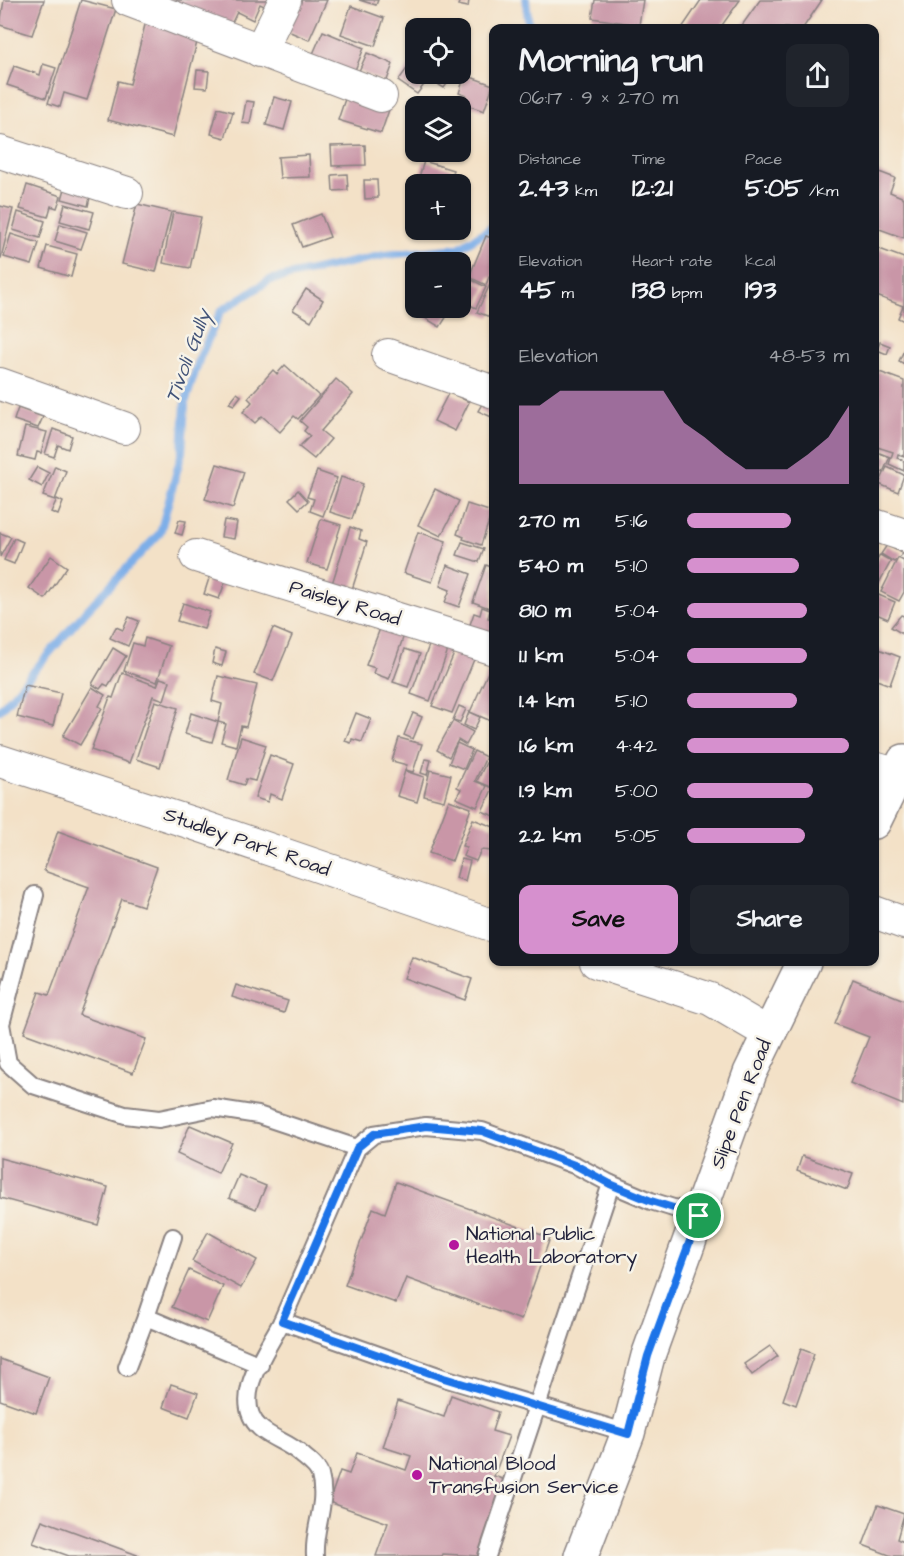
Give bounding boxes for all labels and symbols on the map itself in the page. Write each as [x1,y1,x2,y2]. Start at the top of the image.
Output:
water label: Tivoli Gully [158,303,220,407]
street label: Paisley Road [286,573,404,634]
street label: Studley Park Road [160,800,334,885]
street label: Slipe Pen Road [703,1035,779,1173]
pin [673,1190,724,1241]
place label: National Public Health Laboratory [466,1220,637,1272]
marker: National Public Health Laboratory [447,1238,461,1252]
place label: National Blood Transfusion Service [429,1450,619,1501]
marker: National Blood Transfusion Service [410,1468,424,1482]

